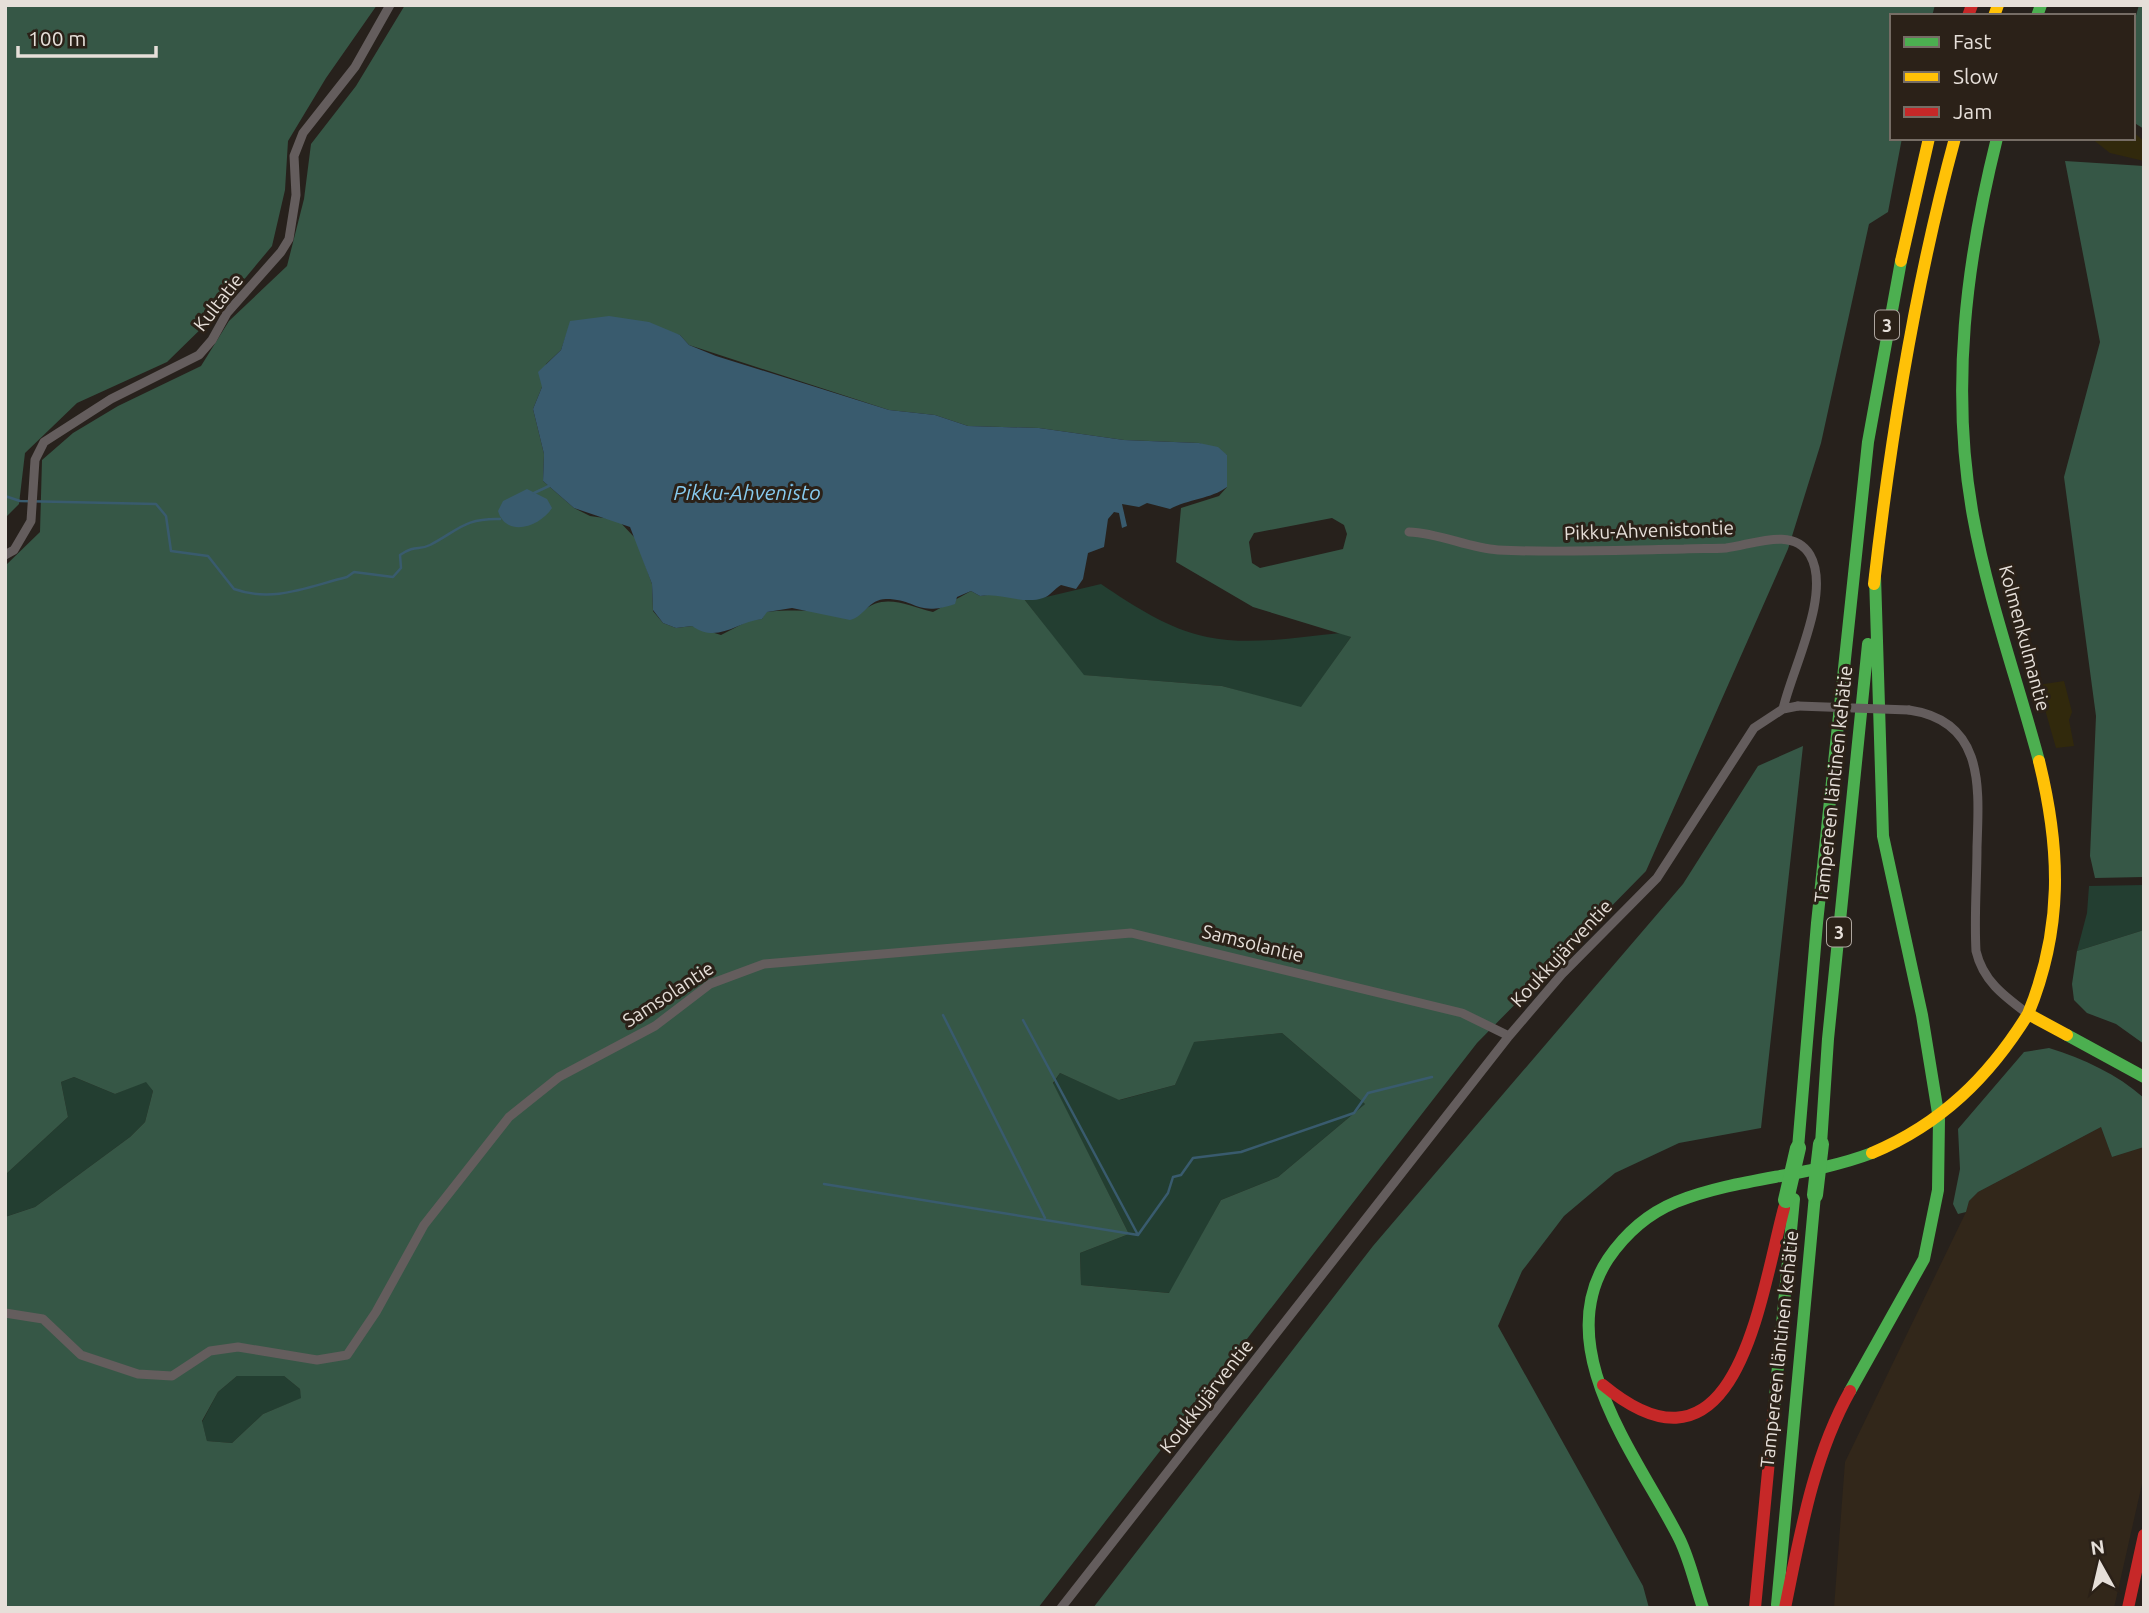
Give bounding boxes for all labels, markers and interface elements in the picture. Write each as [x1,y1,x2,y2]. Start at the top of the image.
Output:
scale bar [18,14,156,58]
legend [1890,14,2135,140]
text: 100 m [28,26,86,50]
text: Fast [1953,29,1991,53]
text: Slow [1953,64,1998,88]
text: Jam [1953,99,1992,123]
street label: Kultatie [189,269,247,335]
road number: 3 [1875,310,1899,340]
water label: Pikku-Ahvenisto [673,480,821,504]
street label: Pikku-Ahvenistontie [1564,516,1734,544]
street label: Kolmenkulmantie [1995,563,2055,713]
street label: Tampereen läntinen kehätie [1810,664,1856,904]
street label: Koukkujärventie [1506,895,1616,1011]
road number: 3 [1827,917,1851,946]
street label: Samsolantie [1200,920,1306,966]
street label: Samsolantie [619,957,717,1031]
street label: Tampereen läntinen kehätie [1756,1229,1802,1469]
street label: Koukkujärventie [1155,1335,1257,1457]
north arrow [2065,1529,2135,1599]
text: N [2089,1535,2106,1559]

